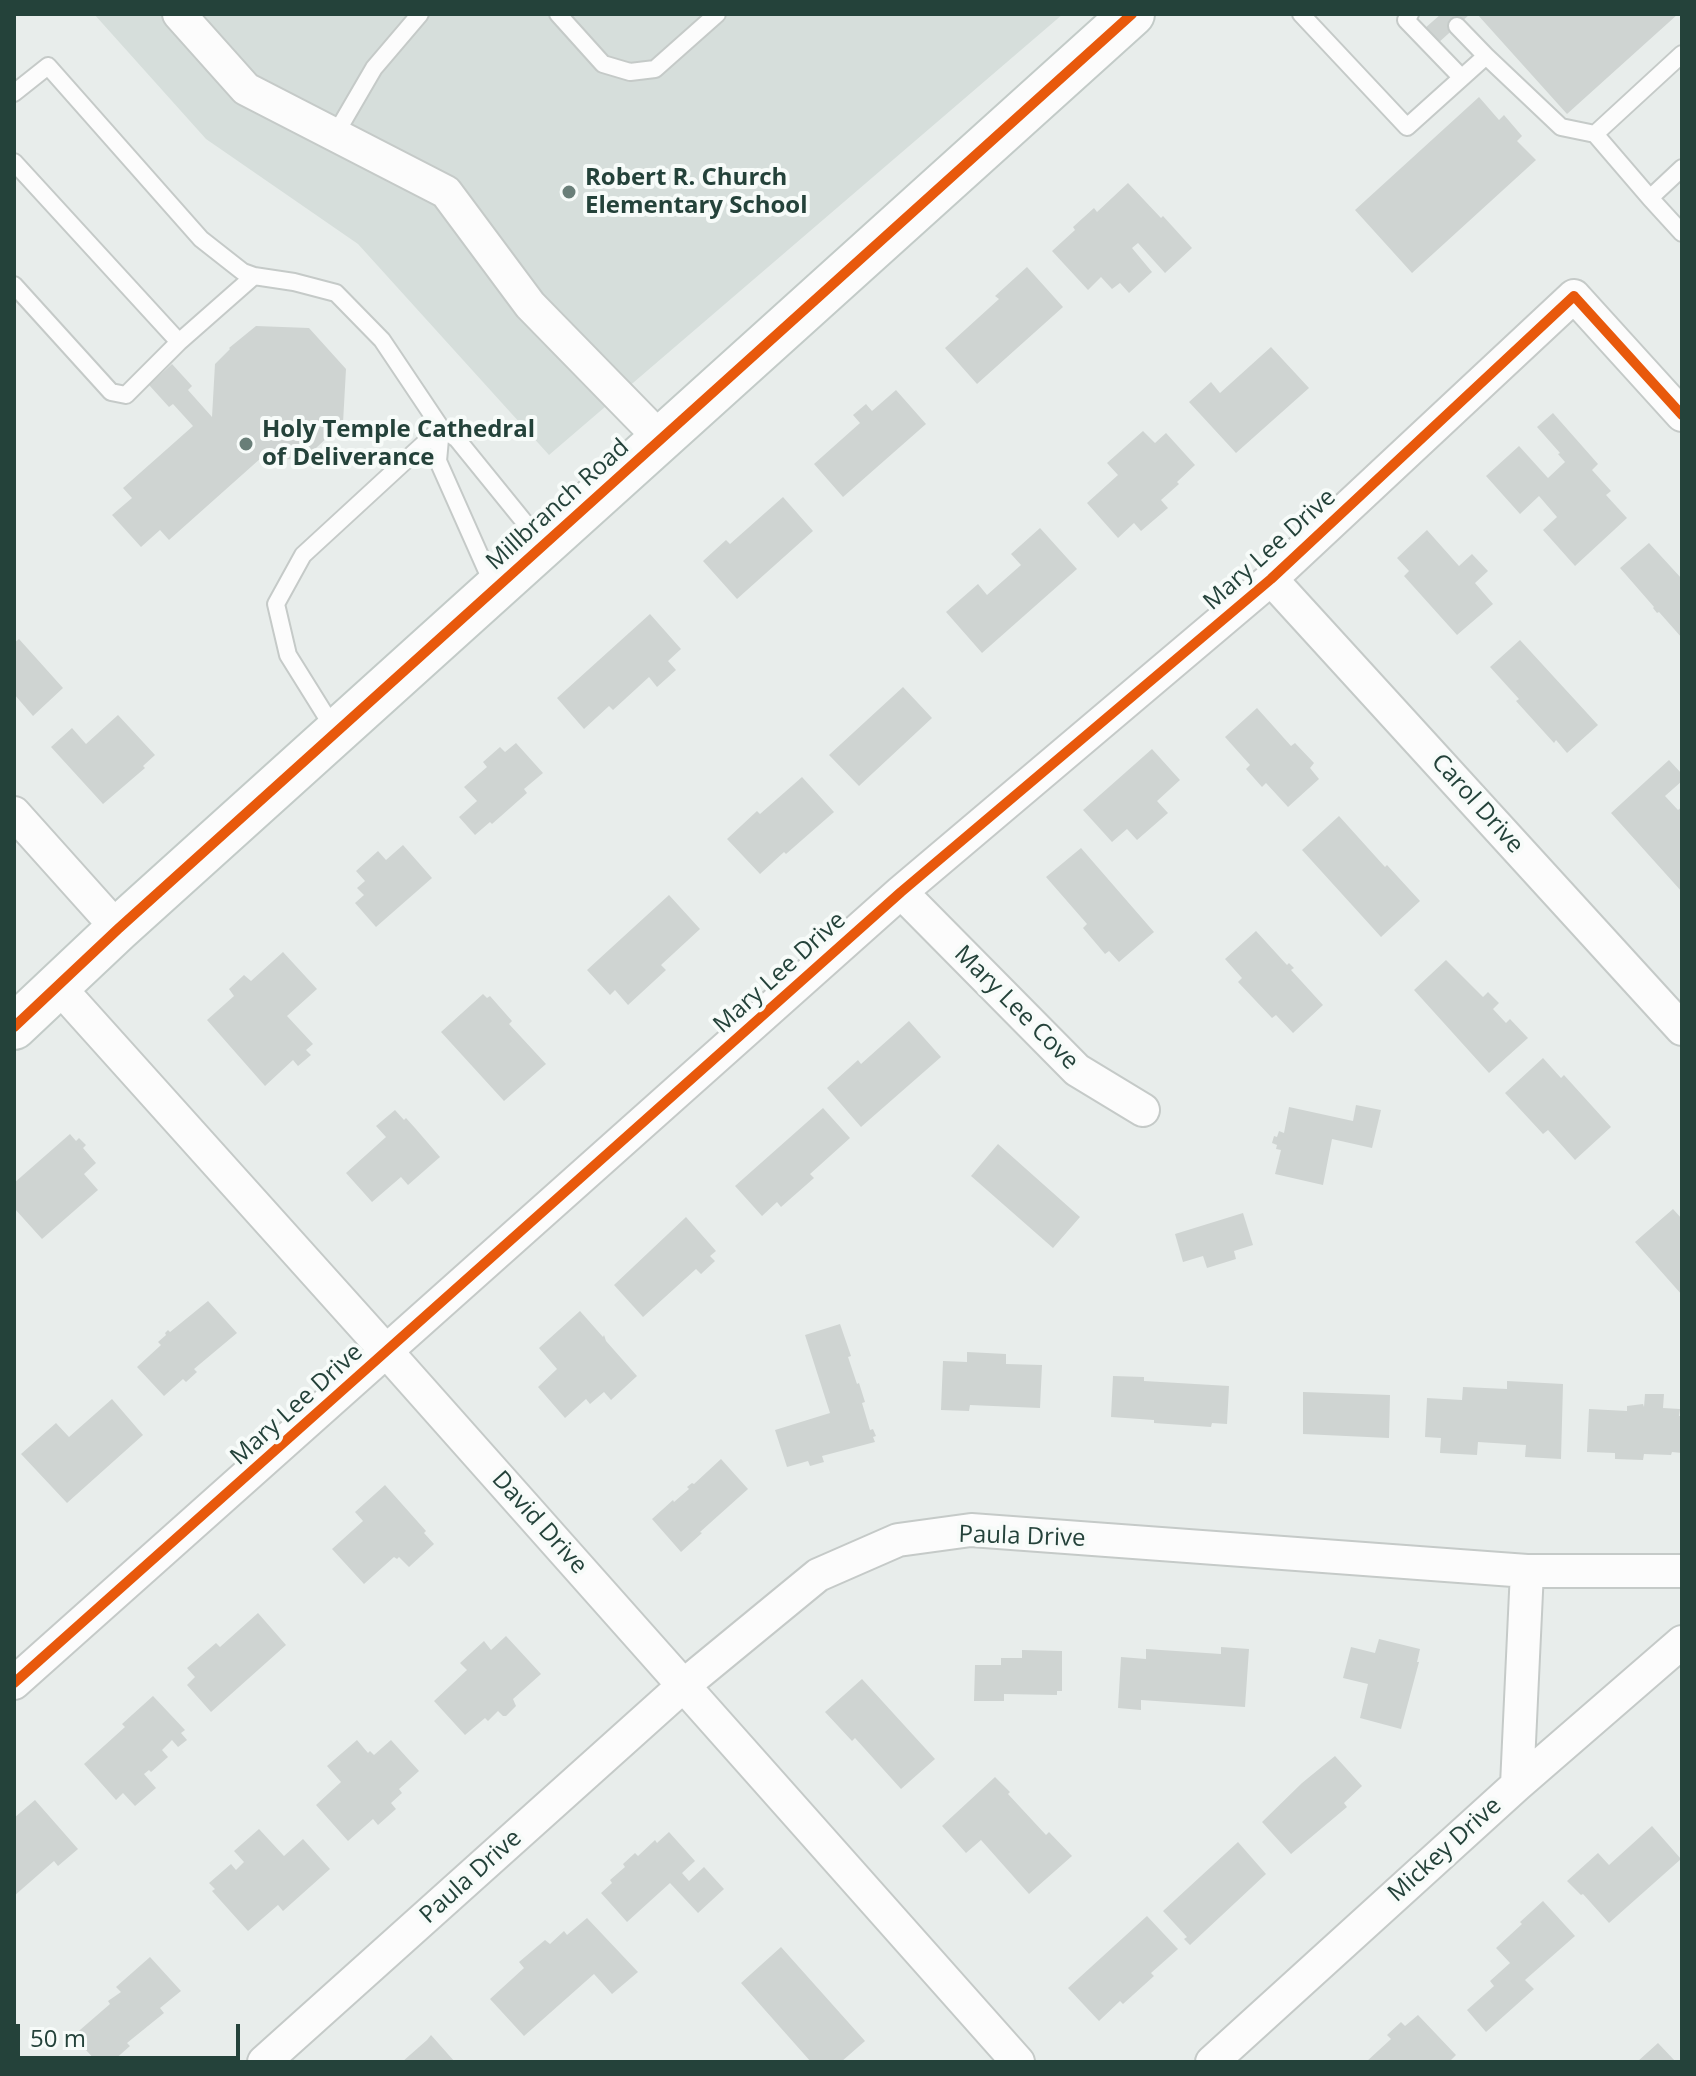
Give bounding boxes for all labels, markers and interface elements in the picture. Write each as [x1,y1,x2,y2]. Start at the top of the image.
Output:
place label: Robert R. Church Elementary School [585,164,808,220]
marker: Robert R. Church Elementary School [560,183,578,201]
place label: Holy Temple Cathedral of Deliverance [262,416,535,472]
street label: Millbranch Road [481,433,635,577]
marker: Holy Temple Cathedral of Deliverance [237,435,255,453]
street label: Mary Lee Drive [1198,483,1342,617]
street label: Carol Drive [1425,748,1529,860]
street label: Mary Lee Drive [708,906,852,1040]
street label: Mary Lee Cove [948,940,1084,1076]
street label: Mary Lee Drive [225,1338,369,1472]
street label: David Drive [485,1466,593,1580]
street label: Paula Drive [958,1520,1086,1554]
street label: Mickey Drive [1383,1792,1507,1908]
street label: Paula Drive [414,1824,528,1930]
scale bar [20,2008,244,2058]
text: 50 m [30,2021,86,2054]

